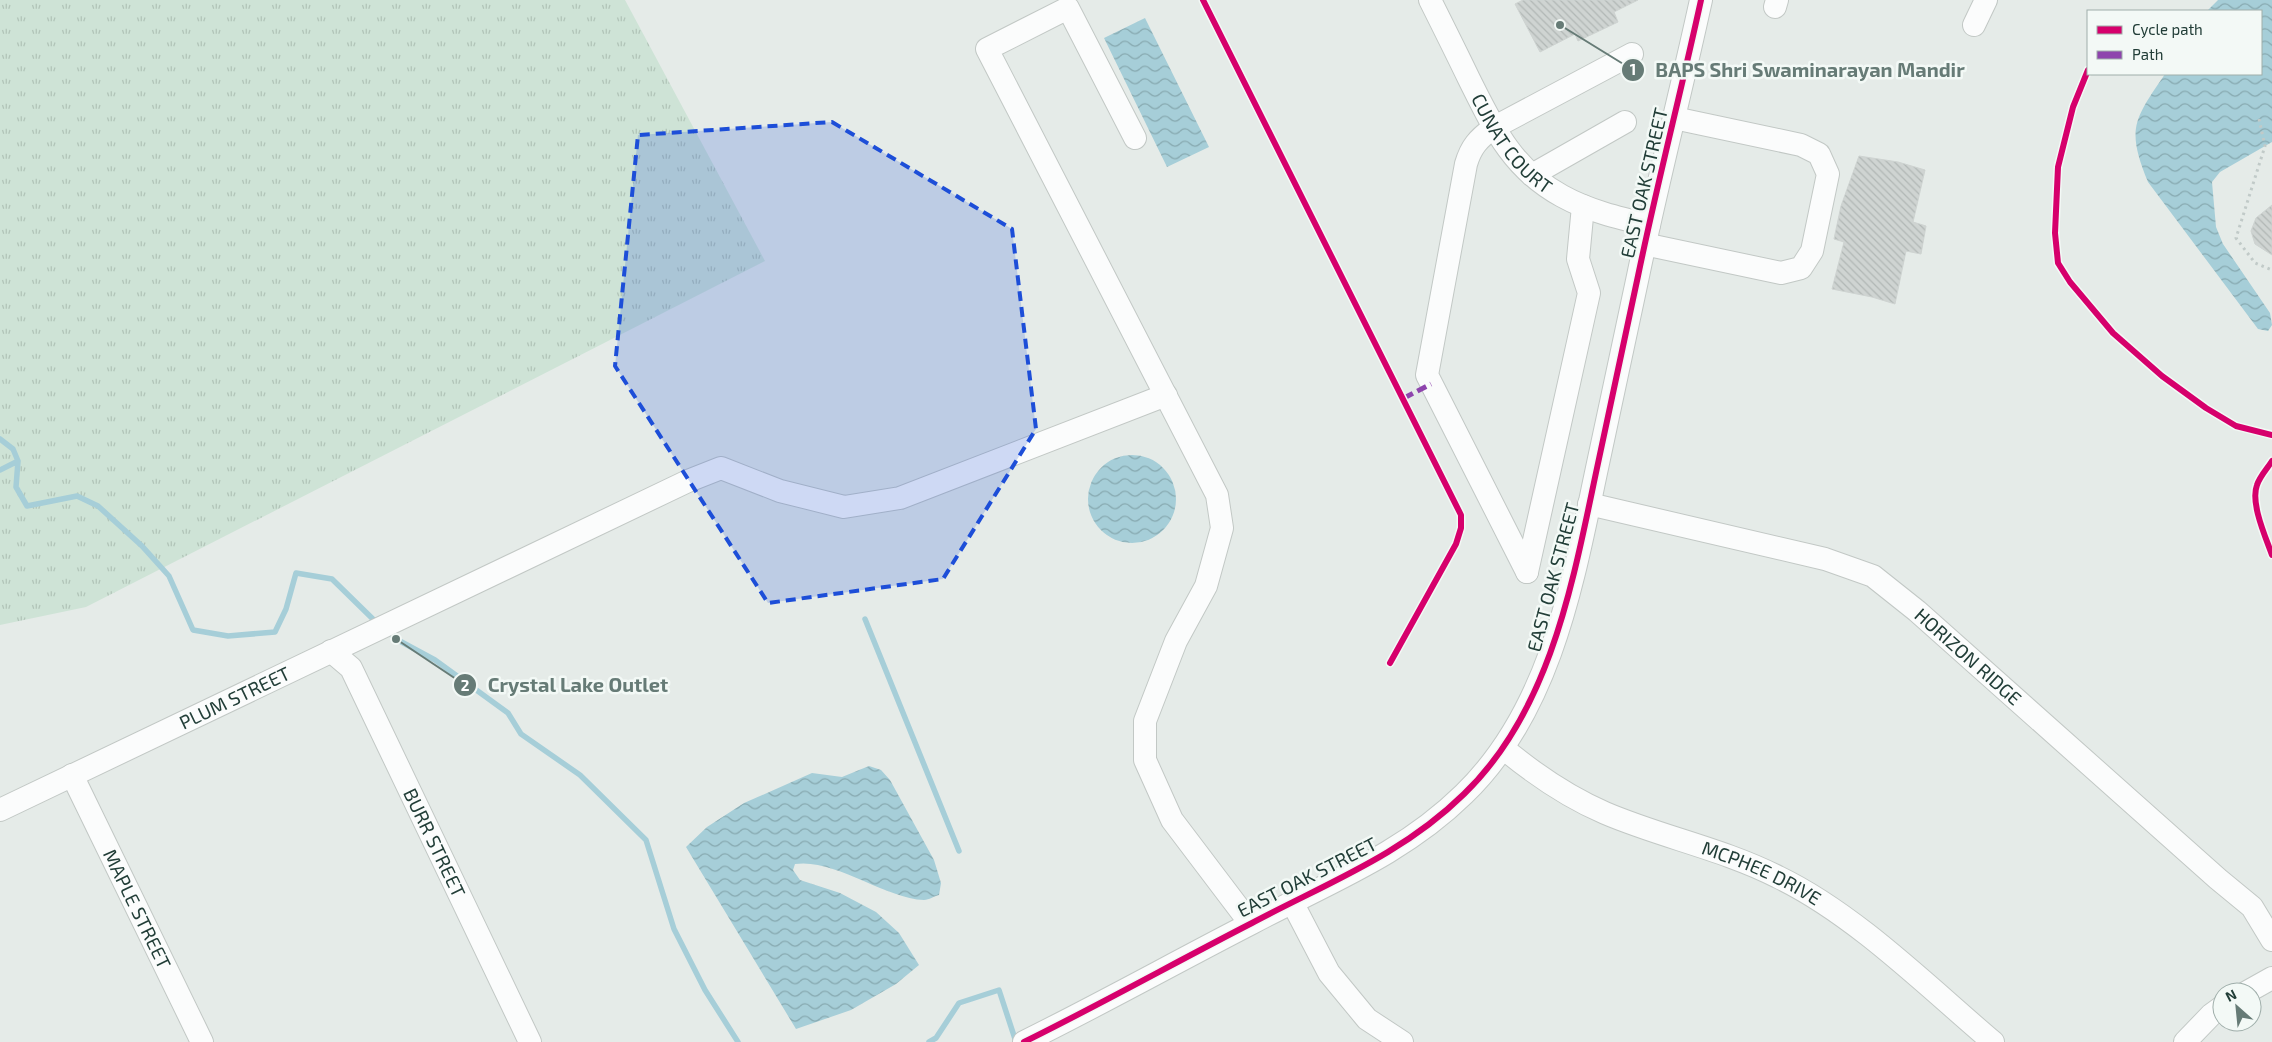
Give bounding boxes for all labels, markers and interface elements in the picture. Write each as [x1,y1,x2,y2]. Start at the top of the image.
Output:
legend [2087,10,2262,75]
text: Cycle path [2132,20,2203,38]
text: Path [2132,45,2163,63]
callout: BAPS Shri Swaminarayan Mandir [1620,52,1975,87]
text: BAPS Shri Swaminarayan Mandir [1655,57,1965,82]
text: 1 [1630,60,1636,78]
street label: CUNAT COURT [1467,89,1557,198]
street label: EAST OAK STREET [1615,106,1672,260]
street label: EAST OAK STREET [1522,500,1583,654]
street label: HORIZON RIDGE [1910,603,2027,710]
street label: PLUM STREET [175,661,293,734]
callout: Crystal Lake Outlet [453,668,679,703]
text: Crystal Lake Outlet [488,672,668,697]
text: 2 [461,676,470,694]
street label: BURR STREET [399,784,471,901]
street label: EAST OAK STREET [1233,831,1380,922]
street label: MCPHEE DRIVE [1699,836,1826,909]
street label: MAPLE STREET [99,845,177,972]
north arrow [2212,982,2262,1032]
text: N [2223,985,2239,1005]

